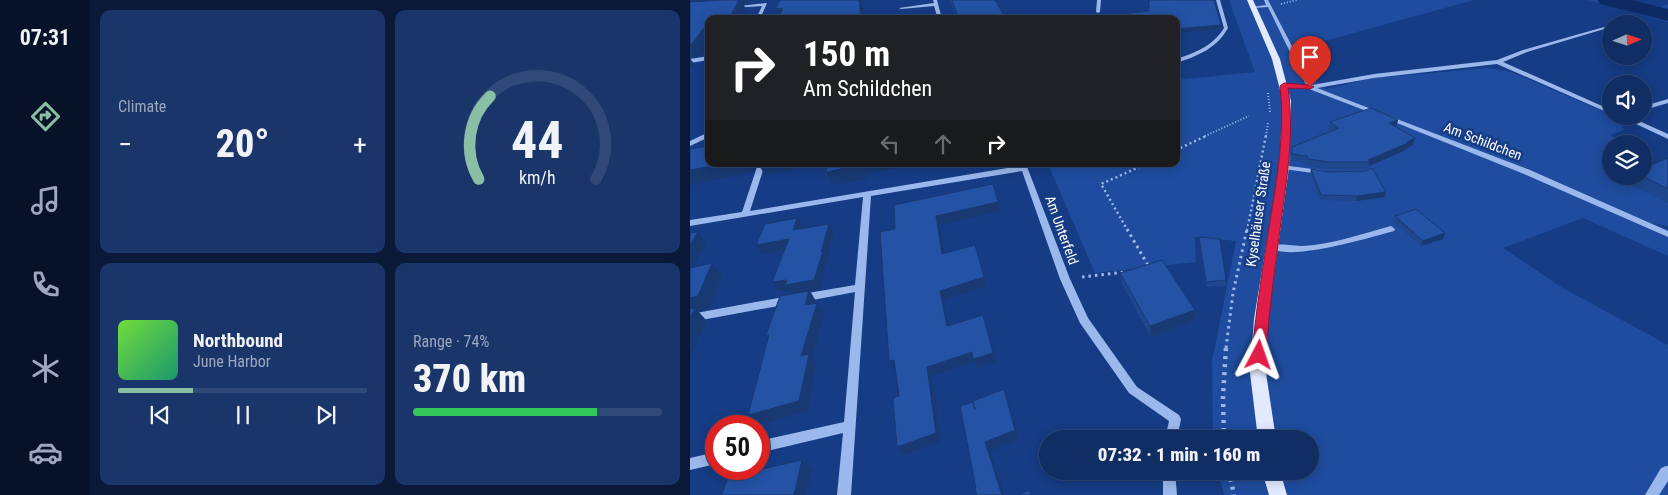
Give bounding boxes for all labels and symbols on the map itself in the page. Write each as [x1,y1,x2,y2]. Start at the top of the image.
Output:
north arrow [1602,15,1652,65]
pin [1289,36,1331,87]
street label: Am Schildchen [1442,119,1524,163]
street label: Kyselhäuser Straße [1243,160,1273,268]
street label: Am Unterfeld [1042,193,1082,267]
position arrow [1232,328,1284,380]
speed limit sign: 50 [705,415,770,480]

